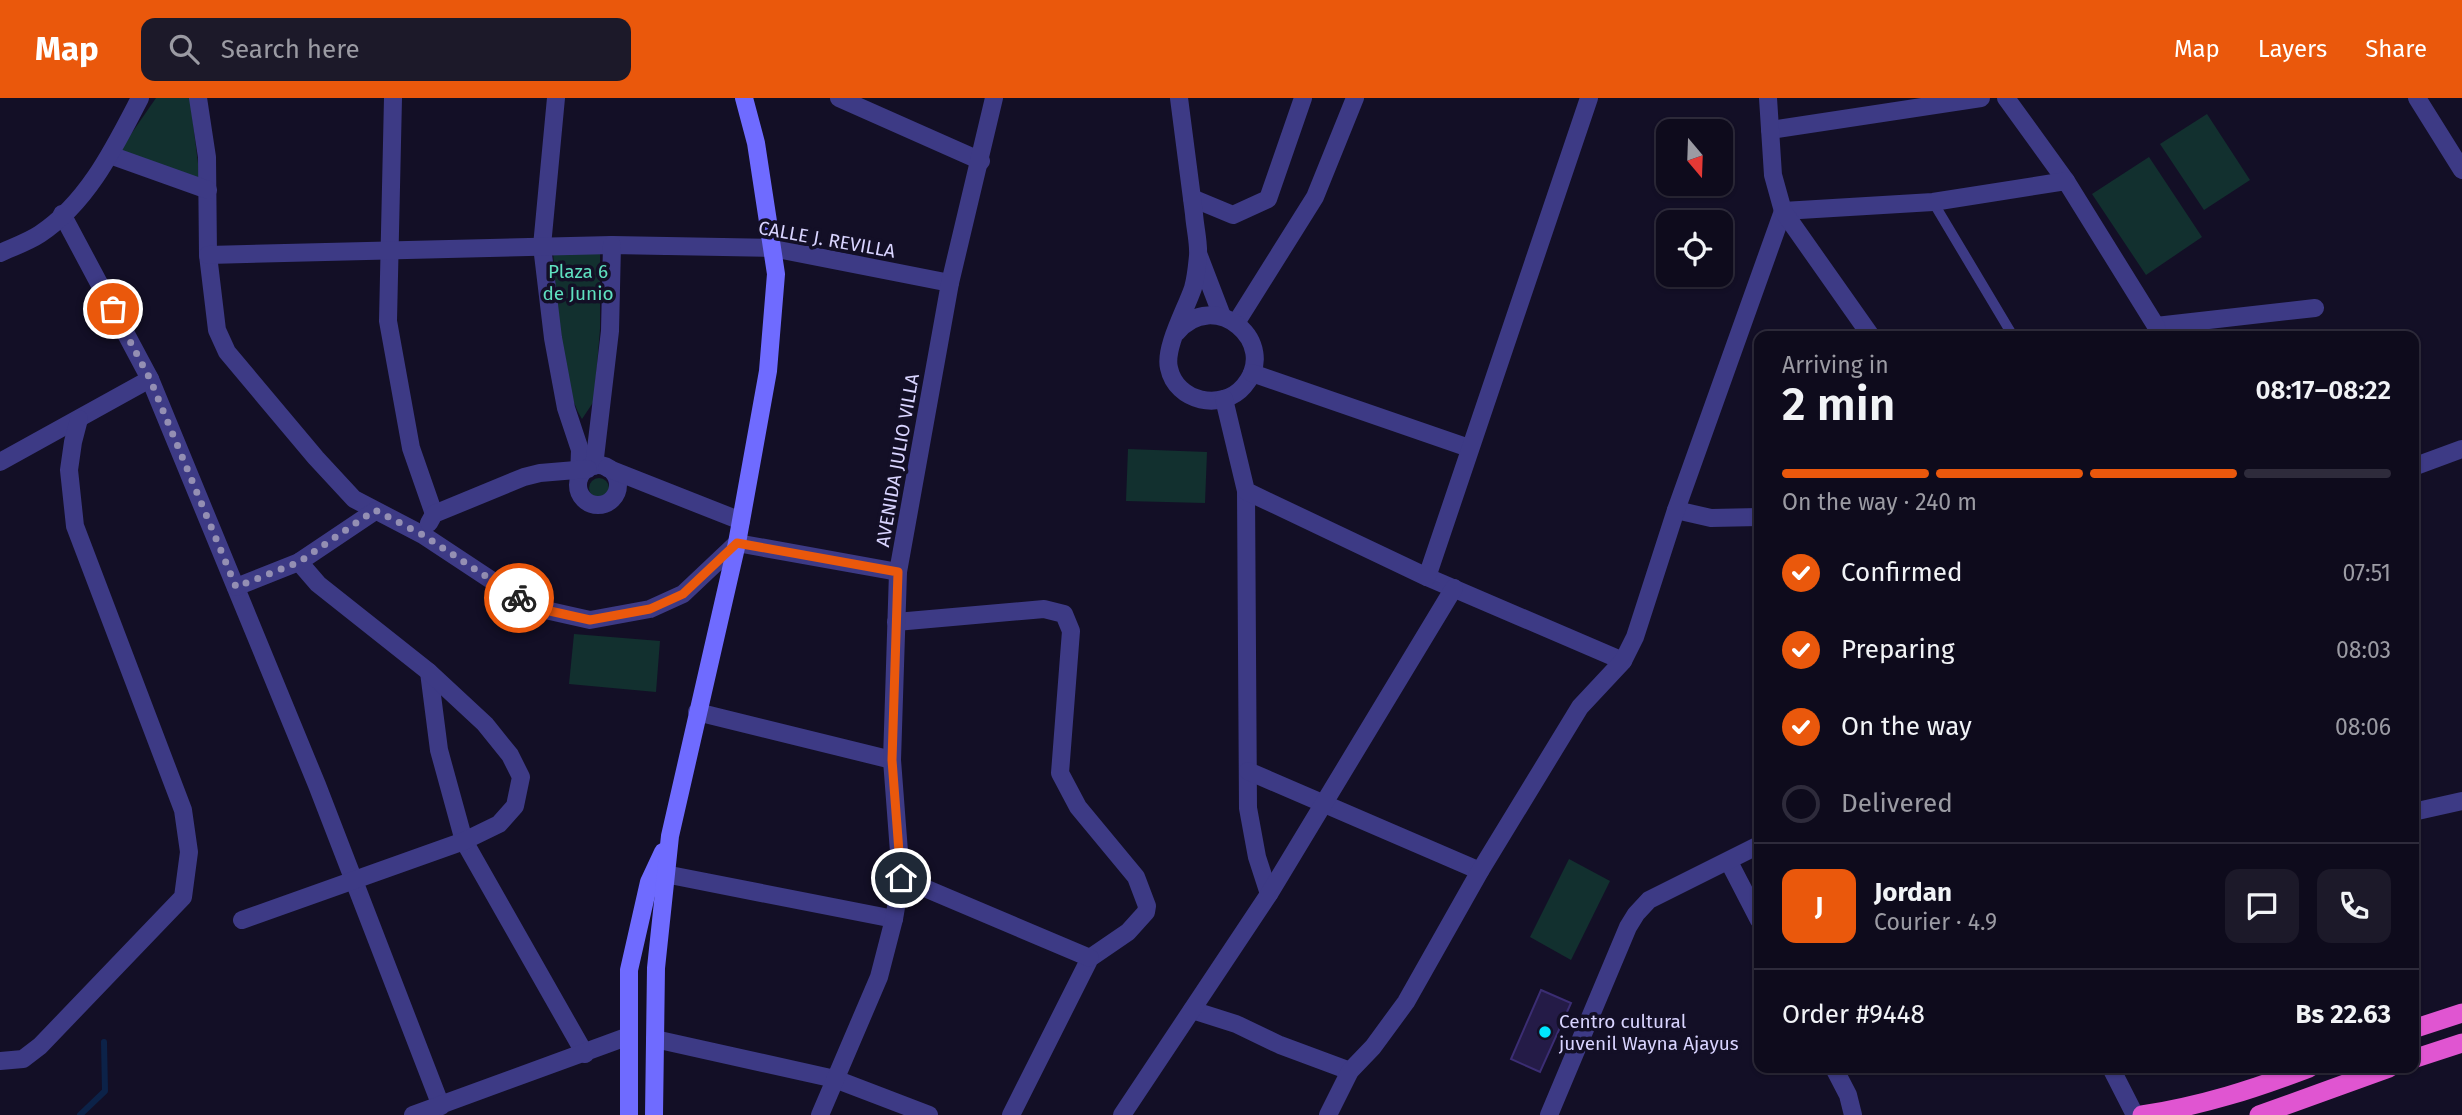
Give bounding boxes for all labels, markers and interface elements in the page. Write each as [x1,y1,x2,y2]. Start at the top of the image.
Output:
search box [141,18,631,81]
text: Map [35,29,99,69]
icon: search [165,30,203,68]
text: Search here [221,34,360,65]
text: Map [2174,35,2220,63]
text: Layers [2258,35,2327,63]
text: Share [2365,35,2427,63]
north arrow [1656,119,1732,196]
map controls [1656,119,1733,287]
button: locate [1656,210,1733,287]
street label: CALLE J. REVILLA [757,216,897,263]
park label: Plaza 6 de Junio [542,260,614,305]
pin [83,279,143,339]
icon: bag [94,290,132,328]
text: Arriving in [1782,351,1889,379]
street label: AVENIDA JULIO VILLA [871,372,924,549]
text: 08:17–08:22 [2255,375,2391,406]
text: 2 min [1782,377,1895,432]
text: On the way · 240 m [1782,488,1977,516]
icon: check [1782,554,1820,592]
text: Confirmed [1841,557,1962,588]
text: 07:51 [2342,559,2391,587]
courier [484,563,554,633]
icon: bike [500,579,538,617]
icon: check [1782,631,1820,669]
text: Preparing [1841,634,1954,665]
text: 08:03 [2336,636,2391,664]
icon: check [1782,708,1820,746]
text: On the way [1841,711,1972,742]
text: 08:06 [2335,713,2391,741]
text: Delivered [1841,788,1953,819]
pin [871,848,931,908]
icon: home [882,859,920,897]
button: chat [2225,869,2299,943]
button: phone [2317,869,2391,943]
text: Jordan [1874,877,1952,908]
text: J [1815,891,1823,922]
text: Courier · 4.9 [1874,908,1997,936]
text: Order #9448 [1782,999,1925,1030]
text: Bs 22.63 [2295,999,2391,1030]
place label: Centro cultural juvenil Wayna Ajayus [1558,1010,1739,1055]
marker: Centro cultural juvenil Wayna Ajayus [1537,1024,1553,1040]

